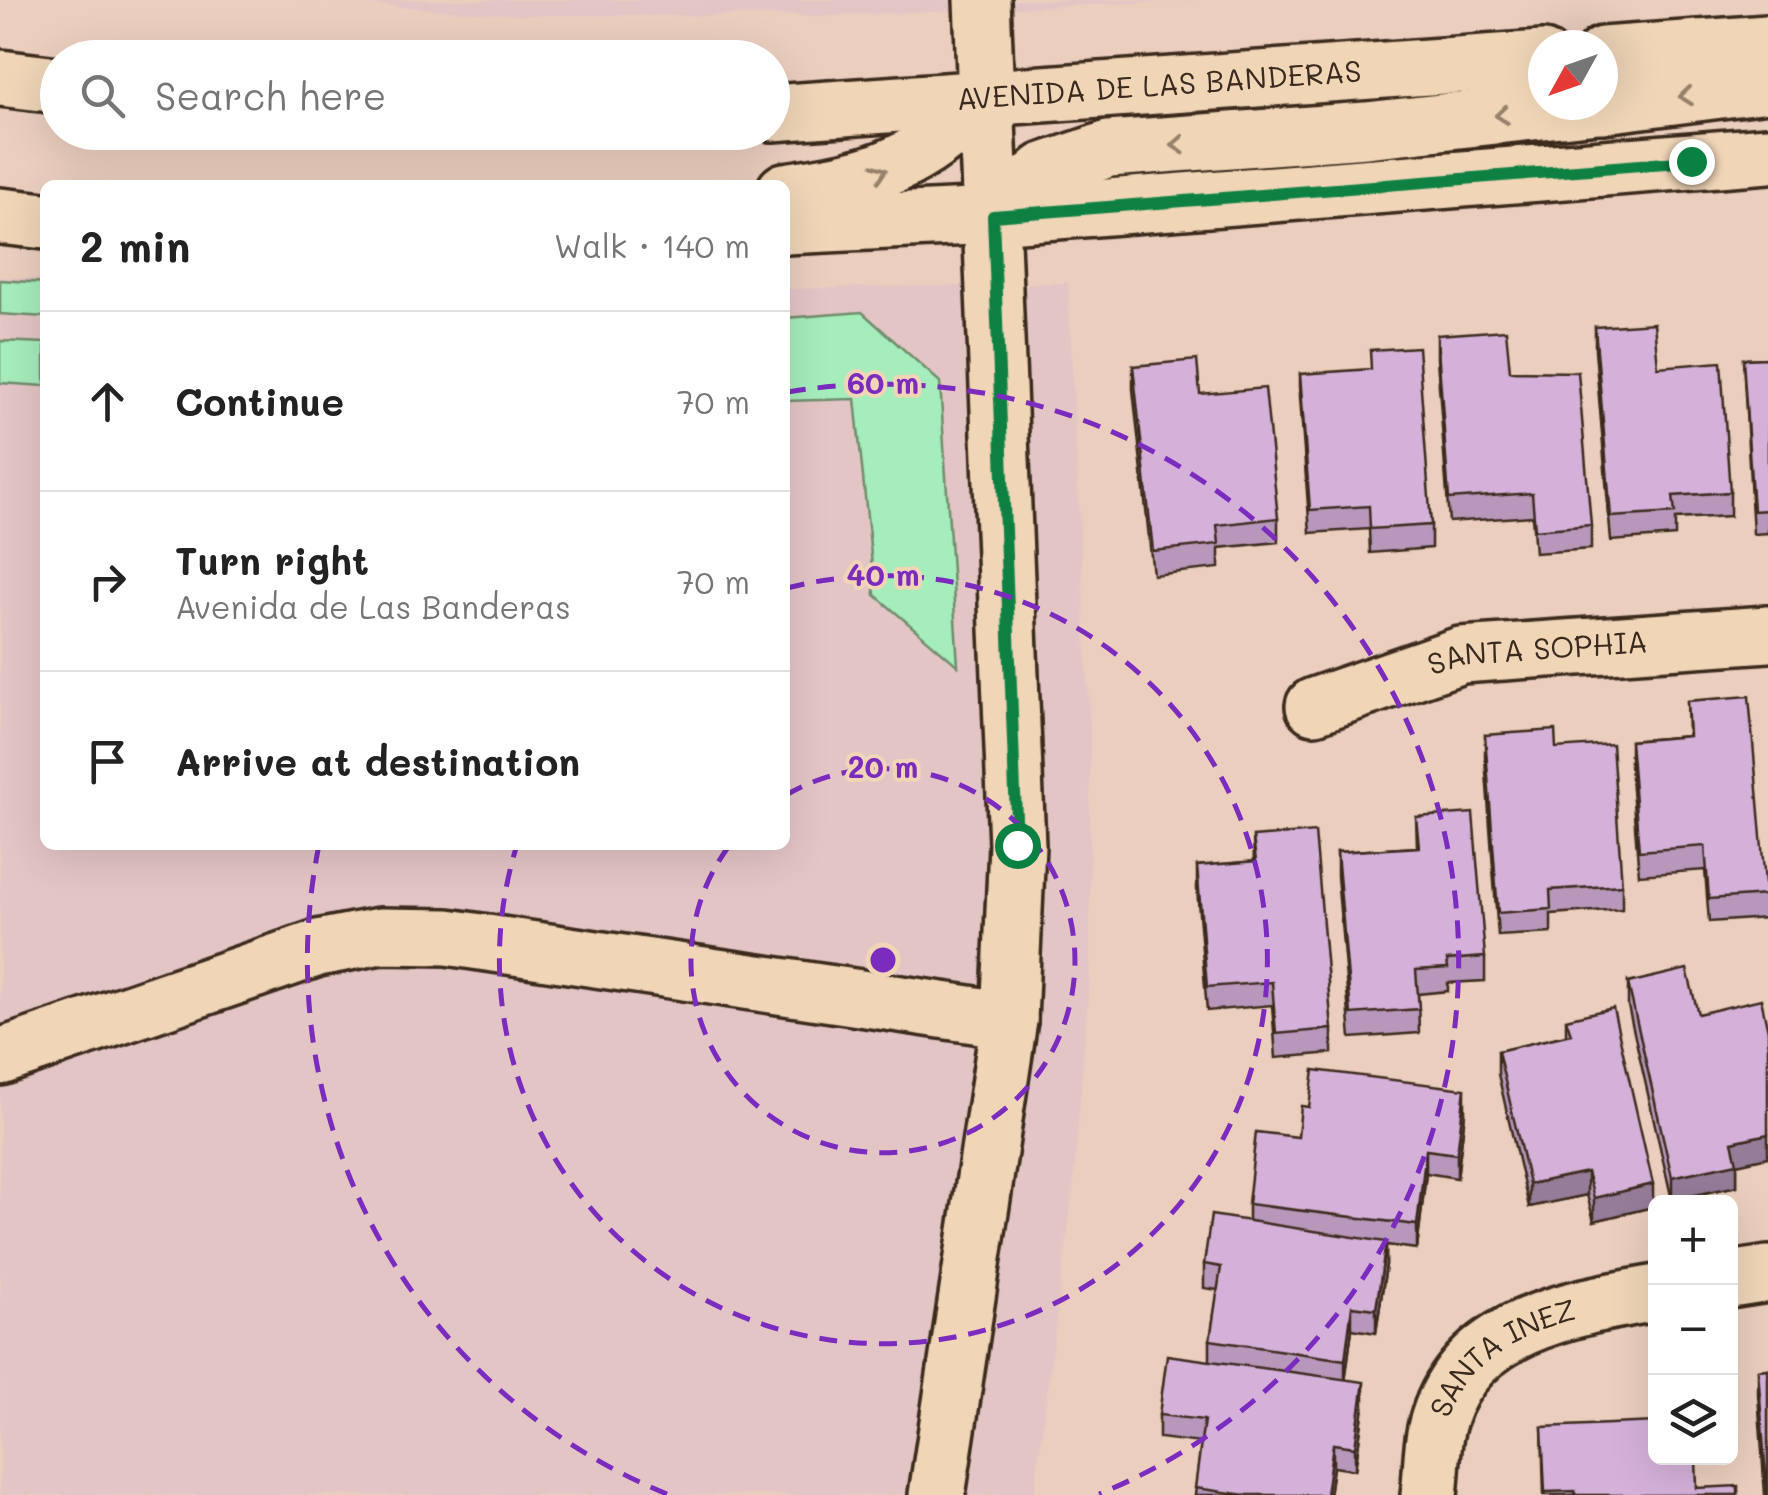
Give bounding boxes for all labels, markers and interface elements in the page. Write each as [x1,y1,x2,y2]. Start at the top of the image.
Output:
north arrow [1528,30,1618,120]
search box [40,40,790,150]
street label: AVENIDA DE LAS BANDERAS [955,50,1363,118]
icon: search [75,68,130,123]
text: Search here [155,70,386,120]
one-way arrow [1677,85,1693,106]
one-way arrow [1493,104,1509,125]
one-way arrow [1169,133,1185,155]
route end [1669,139,1715,185]
one-way arrow [871,163,888,183]
text: 2 min [80,218,190,273]
text: Walk · 140 m [554,224,750,266]
text: 60 m [847,362,919,402]
icon: ahead [80,374,135,429]
text: Continue [175,376,344,426]
text: 70 m [677,380,750,422]
text: Turn right [175,535,369,585]
icon: right [80,554,135,609]
text: 40 m [847,554,919,594]
text: 70 m [677,560,750,602]
text: Avenida de Las Banderas [175,585,571,627]
street label: SANTA SOPHIA [1421,620,1649,683]
icon: arrive [80,734,135,789]
text: Arrive at destination [175,736,580,786]
text: 20 m [848,746,918,786]
route start [995,823,1041,869]
centre of rings [865,942,901,978]
map controls [1648,1195,1738,1465]
button: + [1648,1195,1738,1285]
button: − [1648,1285,1738,1375]
street label: SANTA INEZ [1419,1288,1580,1422]
button: layers [1648,1375,1738,1465]

